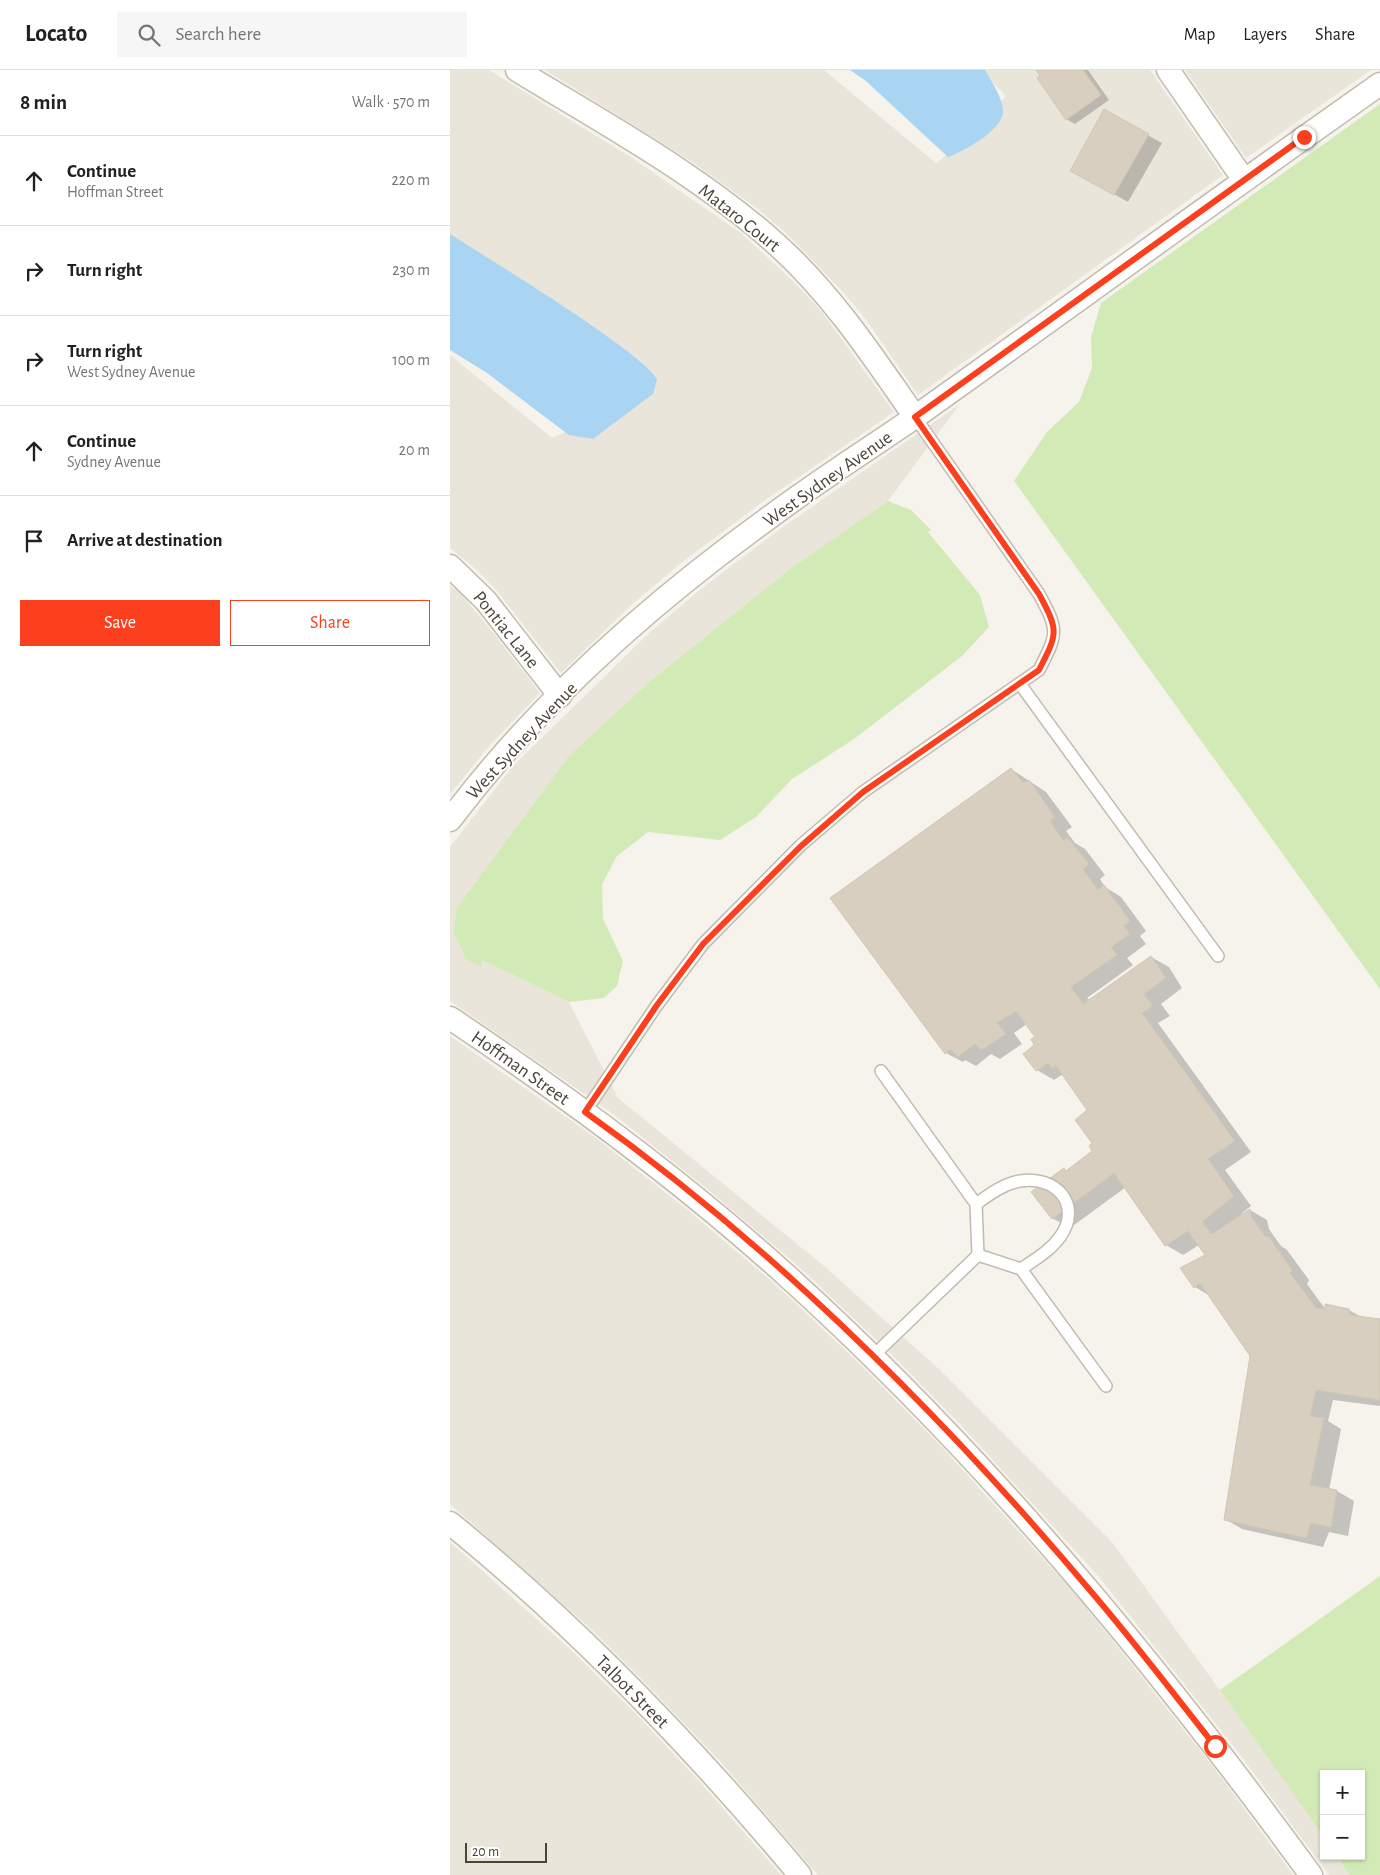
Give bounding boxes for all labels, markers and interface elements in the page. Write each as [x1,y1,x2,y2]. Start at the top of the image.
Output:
search box [117,12,467,57]
icon: search [135,21,163,49]
text: Locato [25,22,87,46]
text: Search here [175,25,261,44]
text: Map [1184,26,1215,44]
text: Layers [1243,26,1287,44]
text: Share [1315,26,1355,44]
text: 8 min [20,92,67,113]
text: Walk · 570 m [352,94,430,110]
route end [1293,126,1316,149]
text: Continue [67,162,136,181]
icon: ahead [20,167,48,195]
text: 220 m [392,172,430,188]
street label: Mataro Court [695,181,783,256]
text: Hoffman Street [67,184,163,200]
icon: right [20,257,48,285]
text: Turn right [67,261,142,280]
text: 230 m [392,262,430,278]
text: Turn right [67,342,142,361]
icon: right [20,347,48,375]
text: 100 m [392,352,430,368]
text: West Sydney Avenue [67,364,196,380]
street label: West Sydney Avenue [760,428,896,531]
text: Continue [67,432,136,451]
icon: ahead [20,437,48,465]
text: 20 m [399,442,430,458]
text: Sydney Avenue [67,454,161,470]
icon: arrive [20,527,48,555]
text: Arrive at destination [67,531,223,550]
street label: Pontiac Lane [469,588,542,672]
button: Save [20,600,220,646]
button: Share [230,600,430,646]
street label: West Sydney Avenue [463,679,581,803]
street label: Hoffman Street [468,1028,572,1109]
street label: Talbot Street [592,1652,672,1732]
route start [1204,1735,1227,1758]
map controls [1320,1770,1365,1860]
button: + [1320,1770,1365,1815]
button: − [1320,1815,1365,1860]
scale bar [465,1840,548,1863]
text: 20 m [472,1845,499,1859]

